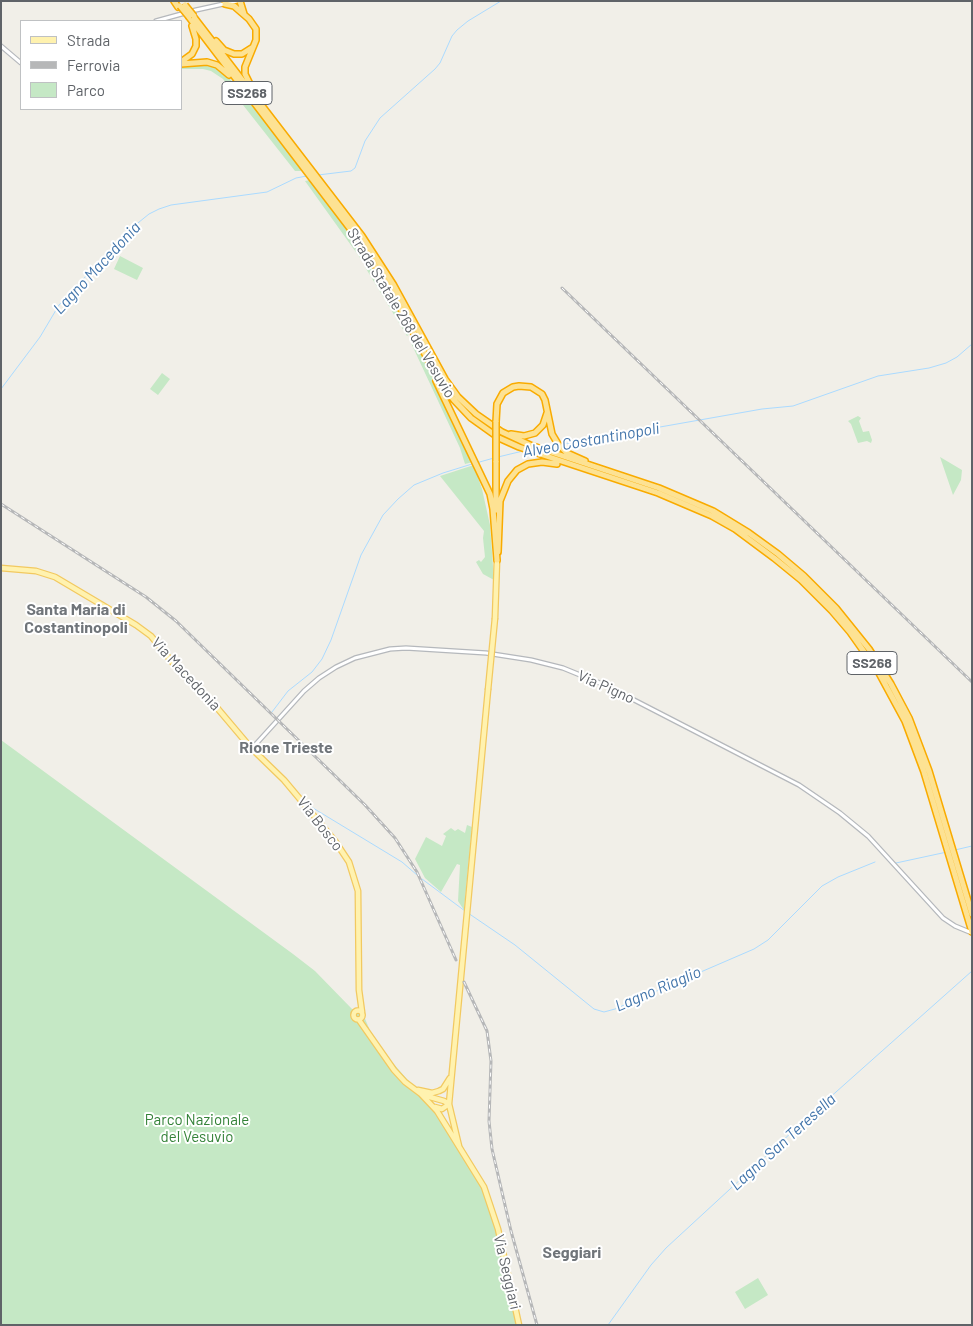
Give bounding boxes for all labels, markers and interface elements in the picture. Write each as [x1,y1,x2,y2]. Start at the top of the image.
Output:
legend [20,20,182,110]
text: Strada [67,31,110,49]
text: Ferrovia [67,56,120,74]
text: Parco [67,81,105,99]
road number: SS268 [222,82,272,105]
water label: Lagno Macedonia [49,218,145,318]
street label: Strada Statale 268 del Vesuvio [343,225,459,401]
water label: Alveo Costantinopoli [521,419,661,461]
district label: Santa Maria di Costantinopoli [24,600,128,638]
street label: Via Macedonia [148,634,224,714]
road number: SS268 [847,651,897,674]
street label: Via Pigno [575,667,637,707]
district label: Rione Trieste [239,738,333,758]
street label: Via Bosco [293,793,347,855]
water label: Lagno Riaglio [612,962,704,1016]
water label: Lagno San Teresella [726,1090,840,1194]
park label: Parco Nazionale del Vesuvio [145,1111,249,1146]
street label: Via Seggiari [490,1233,524,1311]
district label: Seggiari [543,1243,601,1263]

